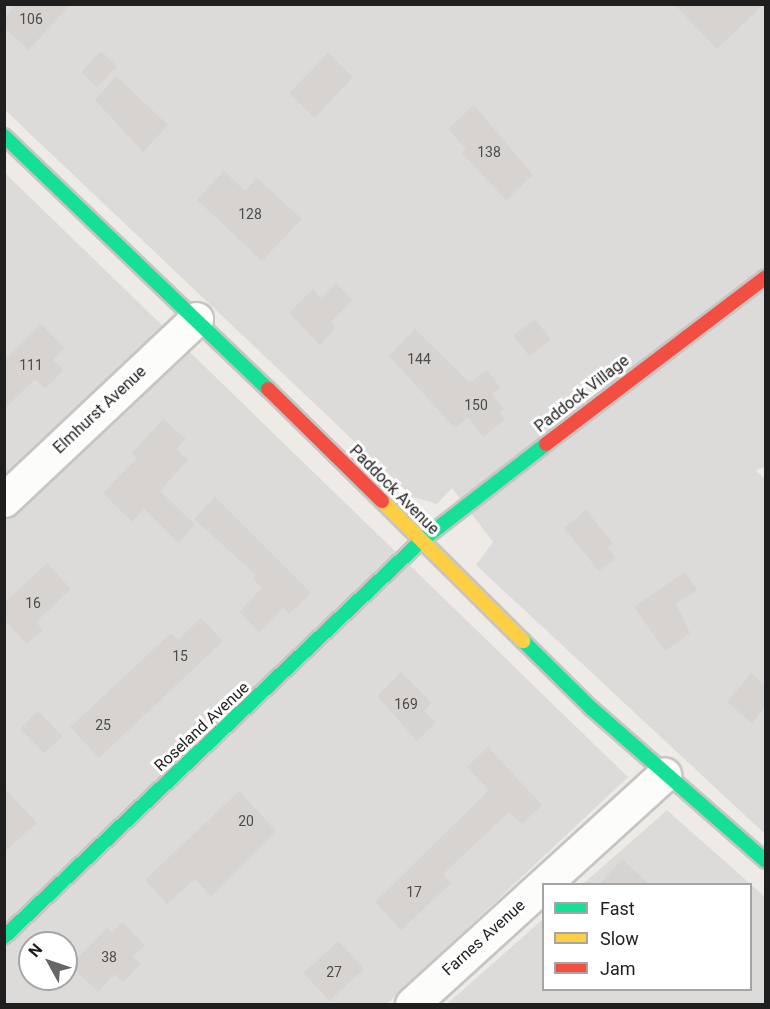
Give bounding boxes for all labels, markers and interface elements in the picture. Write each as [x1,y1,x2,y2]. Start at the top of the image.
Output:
house number: 106 [19,11,43,27]
house number: 138 [477,144,501,160]
house number: 128 [238,206,262,222]
house number: 144 [407,351,431,367]
street label: Paddock Village [531,351,633,437]
house number: 111 [19,357,43,373]
street label: Elmhurst Avenue [50,362,150,458]
house number: 150 [464,397,488,413]
street label: Paddock Avenue [345,441,443,539]
house number: 16 [25,595,41,611]
house number: 15 [172,648,188,664]
street label: Roseland Avenue [151,678,253,776]
house number: 169 [394,696,418,712]
house number: 25 [95,717,111,733]
house number: 20 [238,813,254,829]
legend [542,883,752,991]
house number: 17 [406,884,422,900]
street label: Farnes Avenue [439,896,529,980]
text: Fast [600,898,635,919]
text: Slow [600,928,639,949]
north arrow [18,931,78,991]
text: N [24,940,46,961]
house number: 38 [101,949,117,965]
text: Jam [600,958,636,979]
house number: 27 [326,964,342,980]

